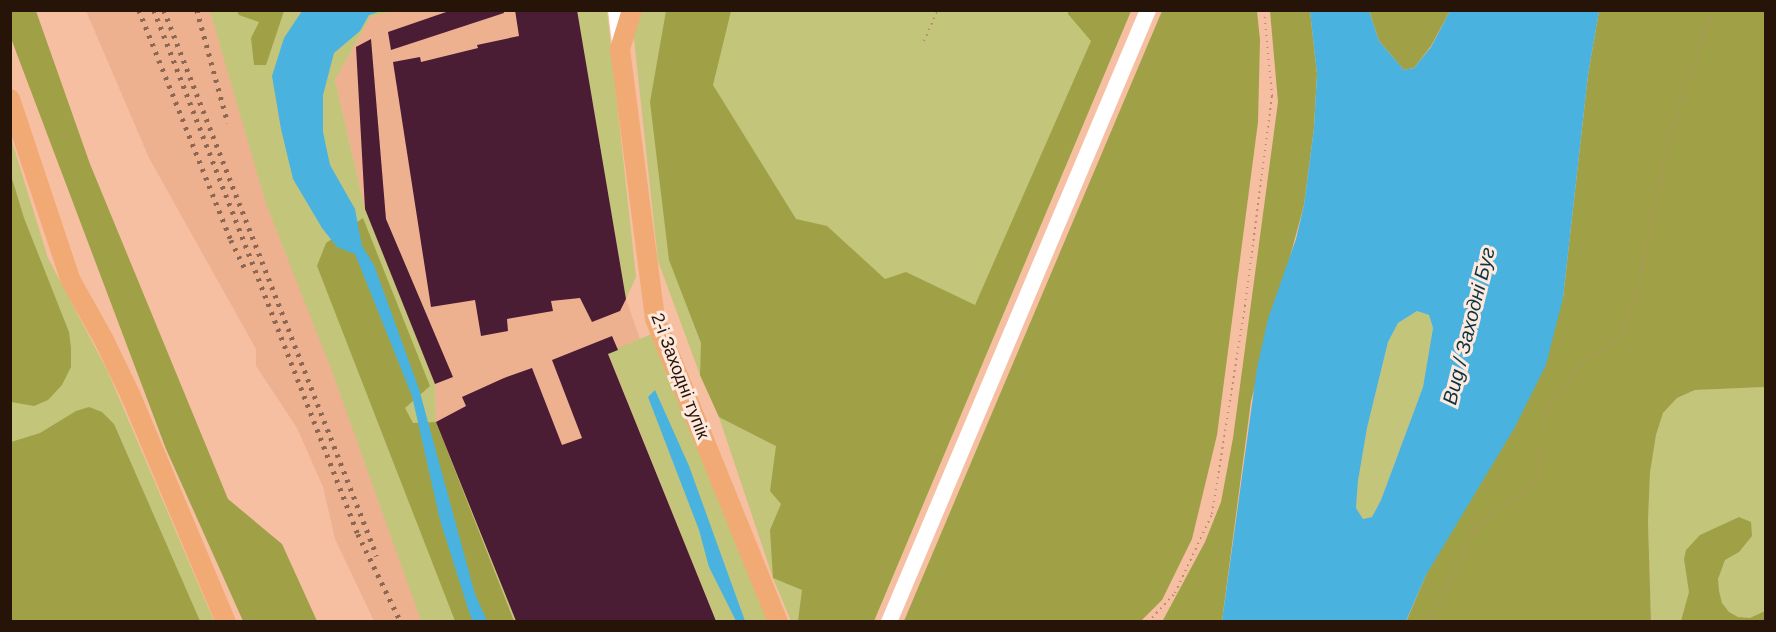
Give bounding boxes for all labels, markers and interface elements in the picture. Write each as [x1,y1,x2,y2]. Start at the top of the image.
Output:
water label: Bug / Заходні Буг [1438,245,1500,407]
street label: 2-і Заходні тупік [646,310,714,442]

